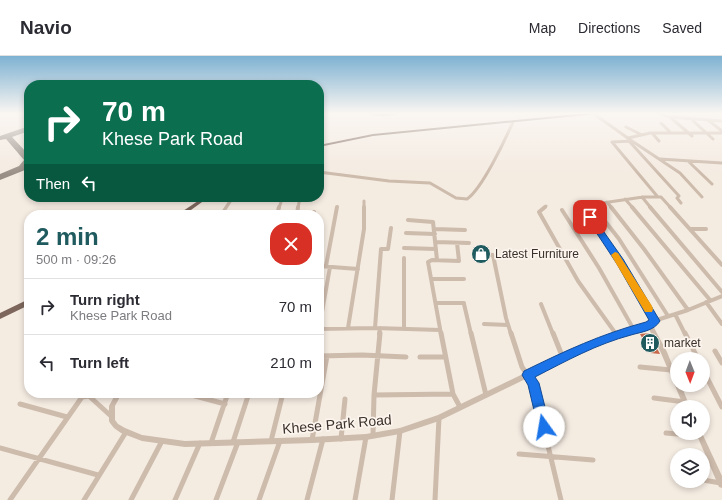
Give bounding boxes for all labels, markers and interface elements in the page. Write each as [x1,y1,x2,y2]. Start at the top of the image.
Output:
text: Navio [20,17,72,38]
text: Map [529,20,556,36]
text: Directions [578,20,640,36]
text: Saved [662,20,702,36]
icon: right [36,96,88,148]
text: 70 m [102,96,166,127]
text: Khese Park Road [102,129,243,149]
icon: left [78,172,100,194]
text: Then [36,175,70,192]
pin [573,200,607,234]
icon: arrive [579,206,601,228]
text: 2 min [36,223,99,250]
button: close [270,223,312,265]
shop icon: Latest Furniture [470,243,492,265]
place label: Latest Furniture [495,247,579,261]
text: 500 m · 09:26 [36,252,116,267]
text: Turn right [70,291,140,308]
icon: right [36,296,58,318]
text: 70 m [279,298,312,315]
text: Khese Park Road [70,308,172,323]
building icon: market [639,332,661,354]
place label: market [664,336,701,350]
icon: left [36,352,58,374]
north arrow [670,352,710,392]
map controls [670,352,710,488]
text: Turn left [70,354,129,371]
text: 210 m [270,354,312,371]
button: sound [670,400,710,440]
position arrow [523,406,565,448]
street label: Khese Park Road [282,411,392,437]
button: layers [670,448,710,488]

